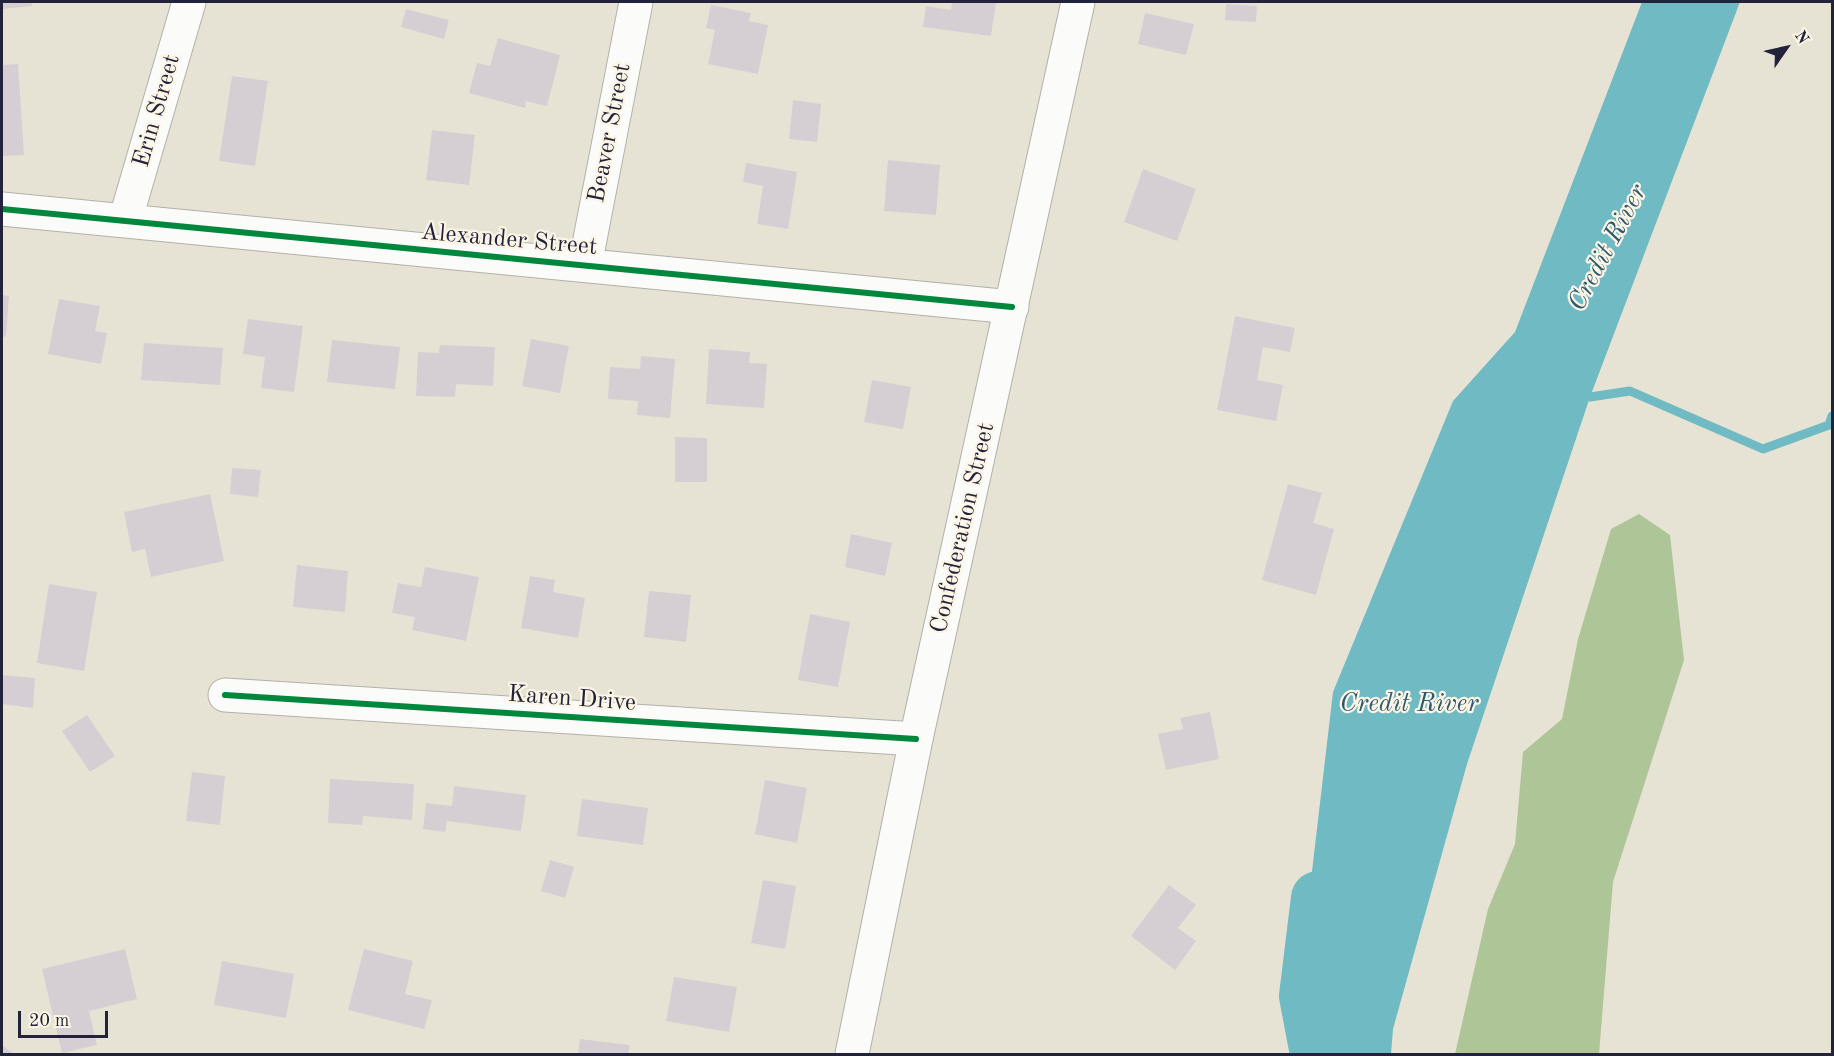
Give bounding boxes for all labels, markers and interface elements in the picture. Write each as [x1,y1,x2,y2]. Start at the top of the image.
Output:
north arrow [1756,18,1816,78]
text: N [1791,28,1811,47]
street label: Erin Street [127,51,187,171]
street label: Beaver Street [582,61,638,205]
water label: Credit River [1562,179,1654,317]
street label: Alexander Street [420,218,598,262]
street label: Confederation Street [925,420,1001,636]
street label: Karen Drive [507,680,637,718]
water label: Credit River [1340,688,1478,720]
scale bar [21,999,111,1037]
text: 20 m [29,1012,69,1030]

